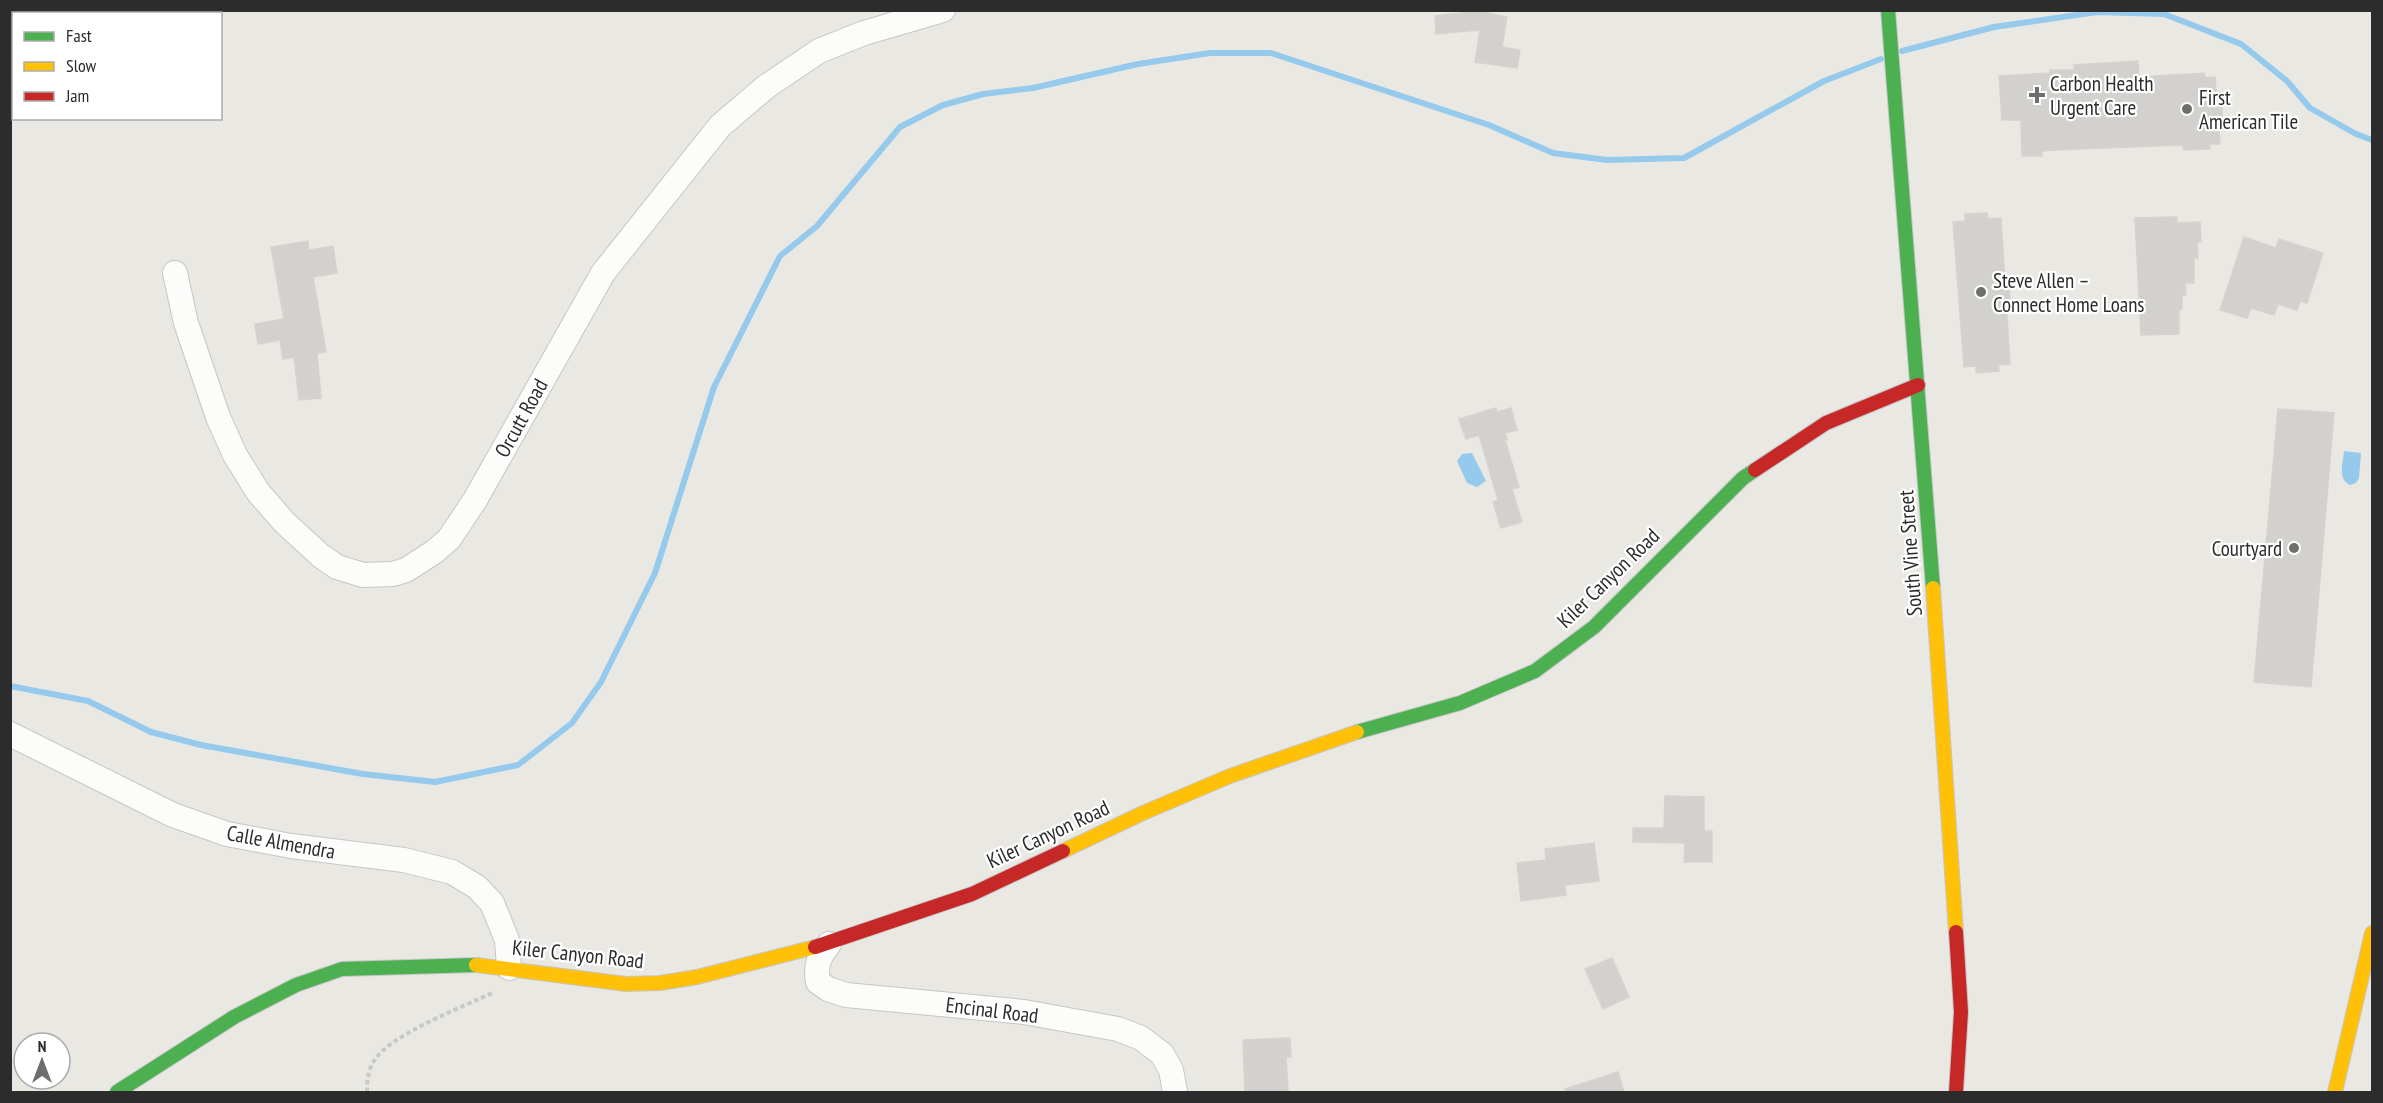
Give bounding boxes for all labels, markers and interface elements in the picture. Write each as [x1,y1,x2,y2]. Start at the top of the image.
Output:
legend [12,12,222,120]
text: Fast [66,24,92,47]
text: Slow [66,54,97,77]
place label: Carbon Health Urgent Care [2050,70,2154,121]
text: Jam [65,84,89,107]
place label: First American Tile [2199,84,2298,135]
marker: Carbon Health Urgent Care [2028,86,2046,104]
marker: First American Tile [2180,102,2194,116]
place label: Steve Allen – Connect Home Loans [1993,267,2144,318]
marker: Steve Allen – Connect Home Loans [1974,285,1988,299]
street label: Orcutt Road [488,374,554,462]
street label: South Vine Street [1892,489,1928,617]
street label: Kiler Canyon Road [1551,522,1665,634]
place label: Courtyard [2212,535,2282,562]
marker: Courtyard [2287,541,2301,555]
street label: Kiler Canyon Road [982,794,1114,874]
street label: Calle Almendra [225,819,337,865]
street label: Kiler Canyon Road [511,934,645,974]
street label: Encinal Road [944,991,1040,1029]
north arrow [12,1031,72,1091]
text: N [38,1036,46,1056]

